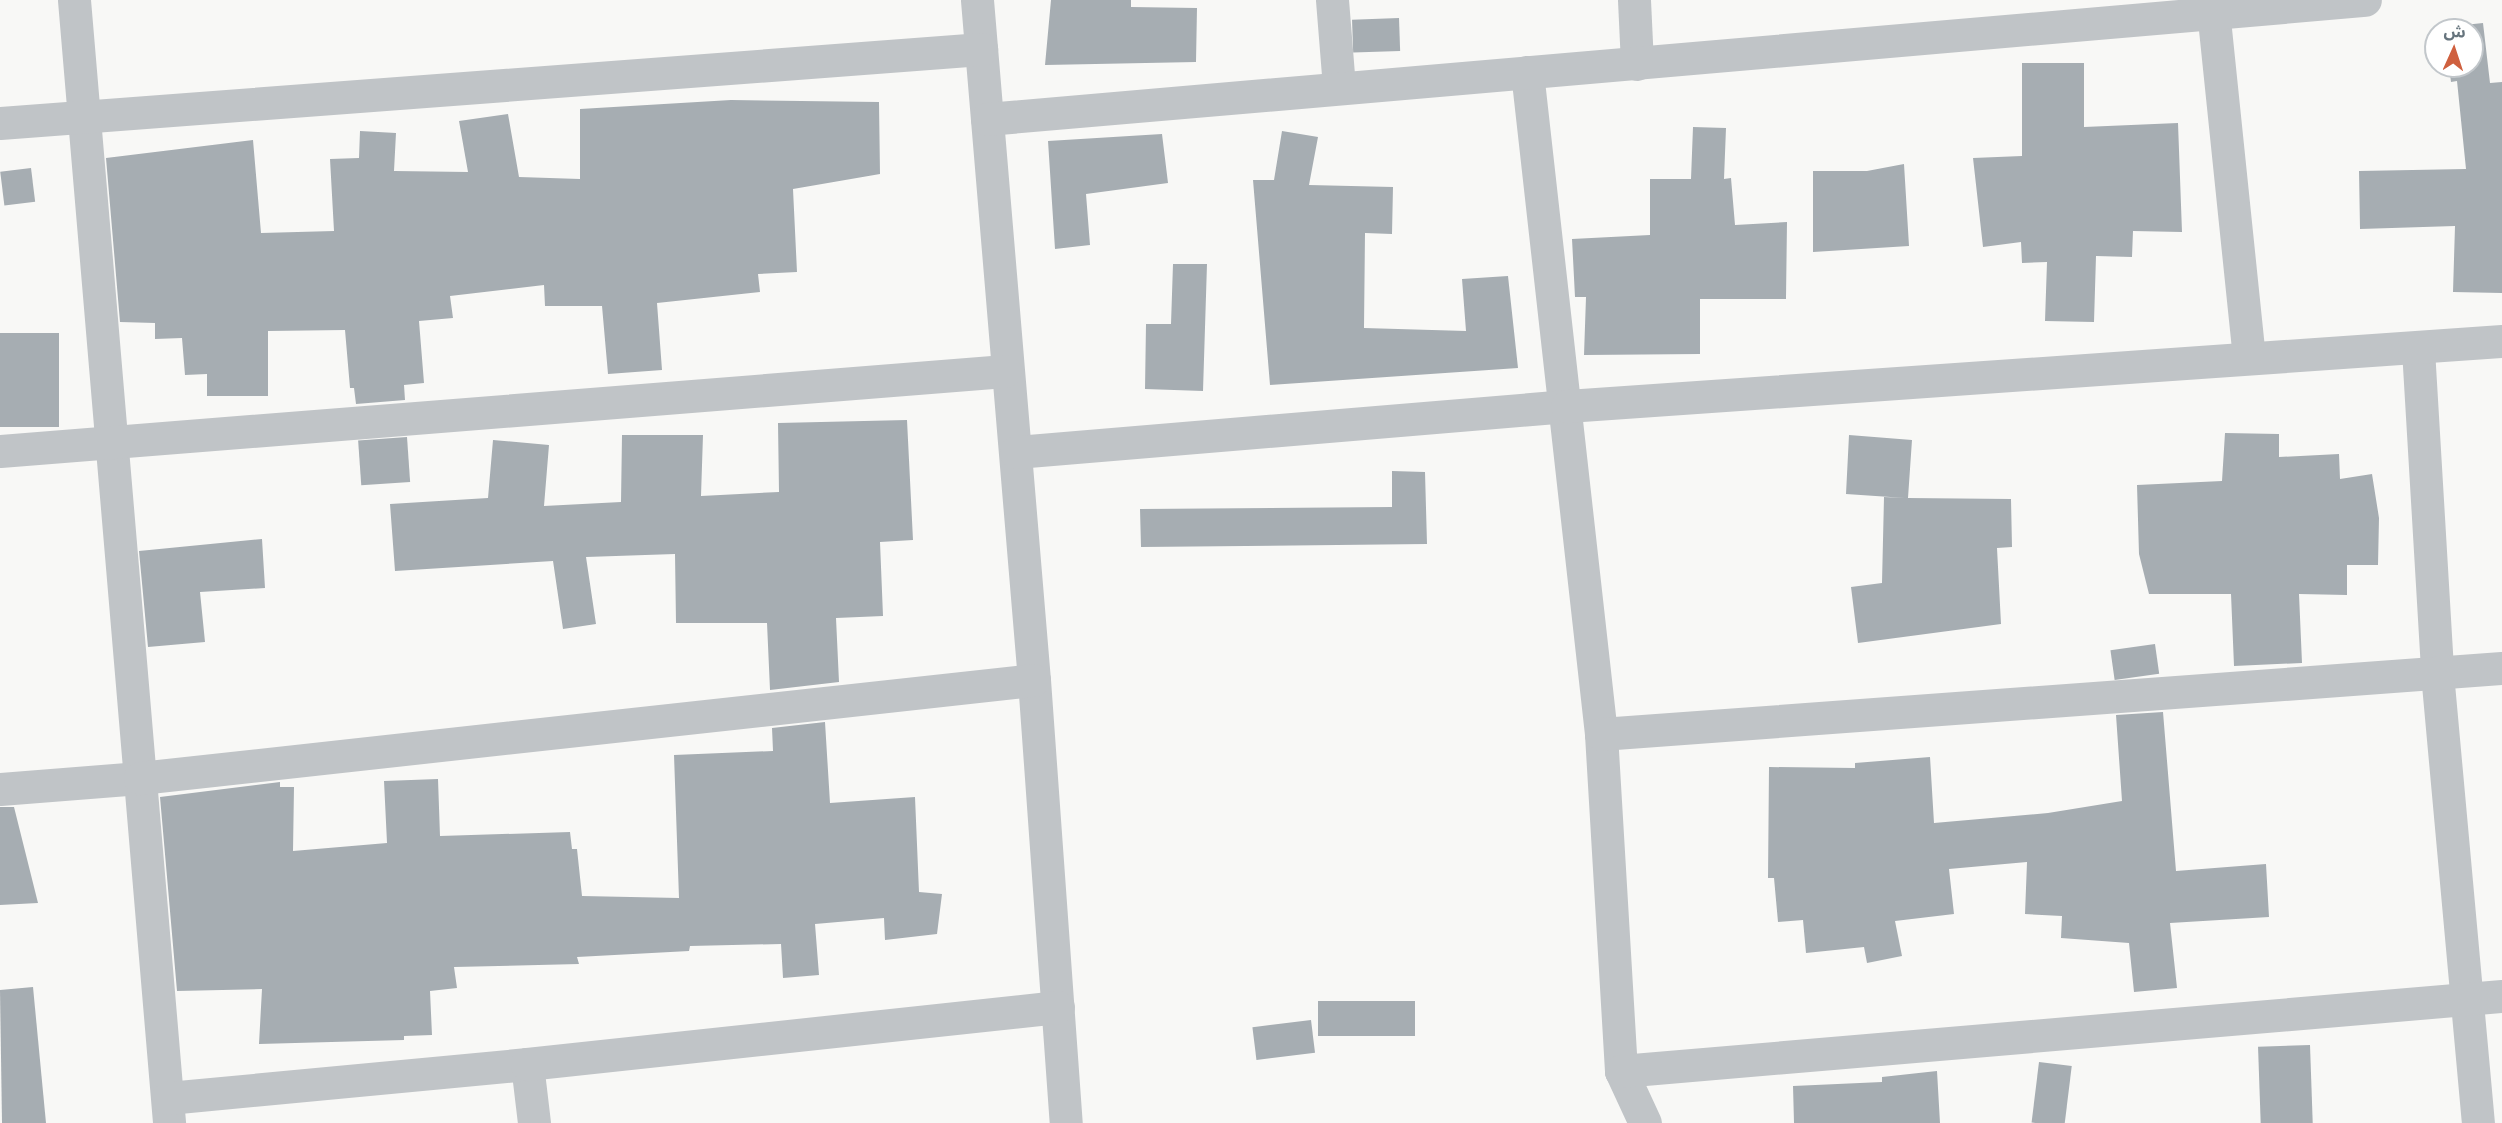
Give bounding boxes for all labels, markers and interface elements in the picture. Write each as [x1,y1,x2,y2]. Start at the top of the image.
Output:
north arrow [2424,18,2484,78]
text: ش [2443,19,2466,44]

